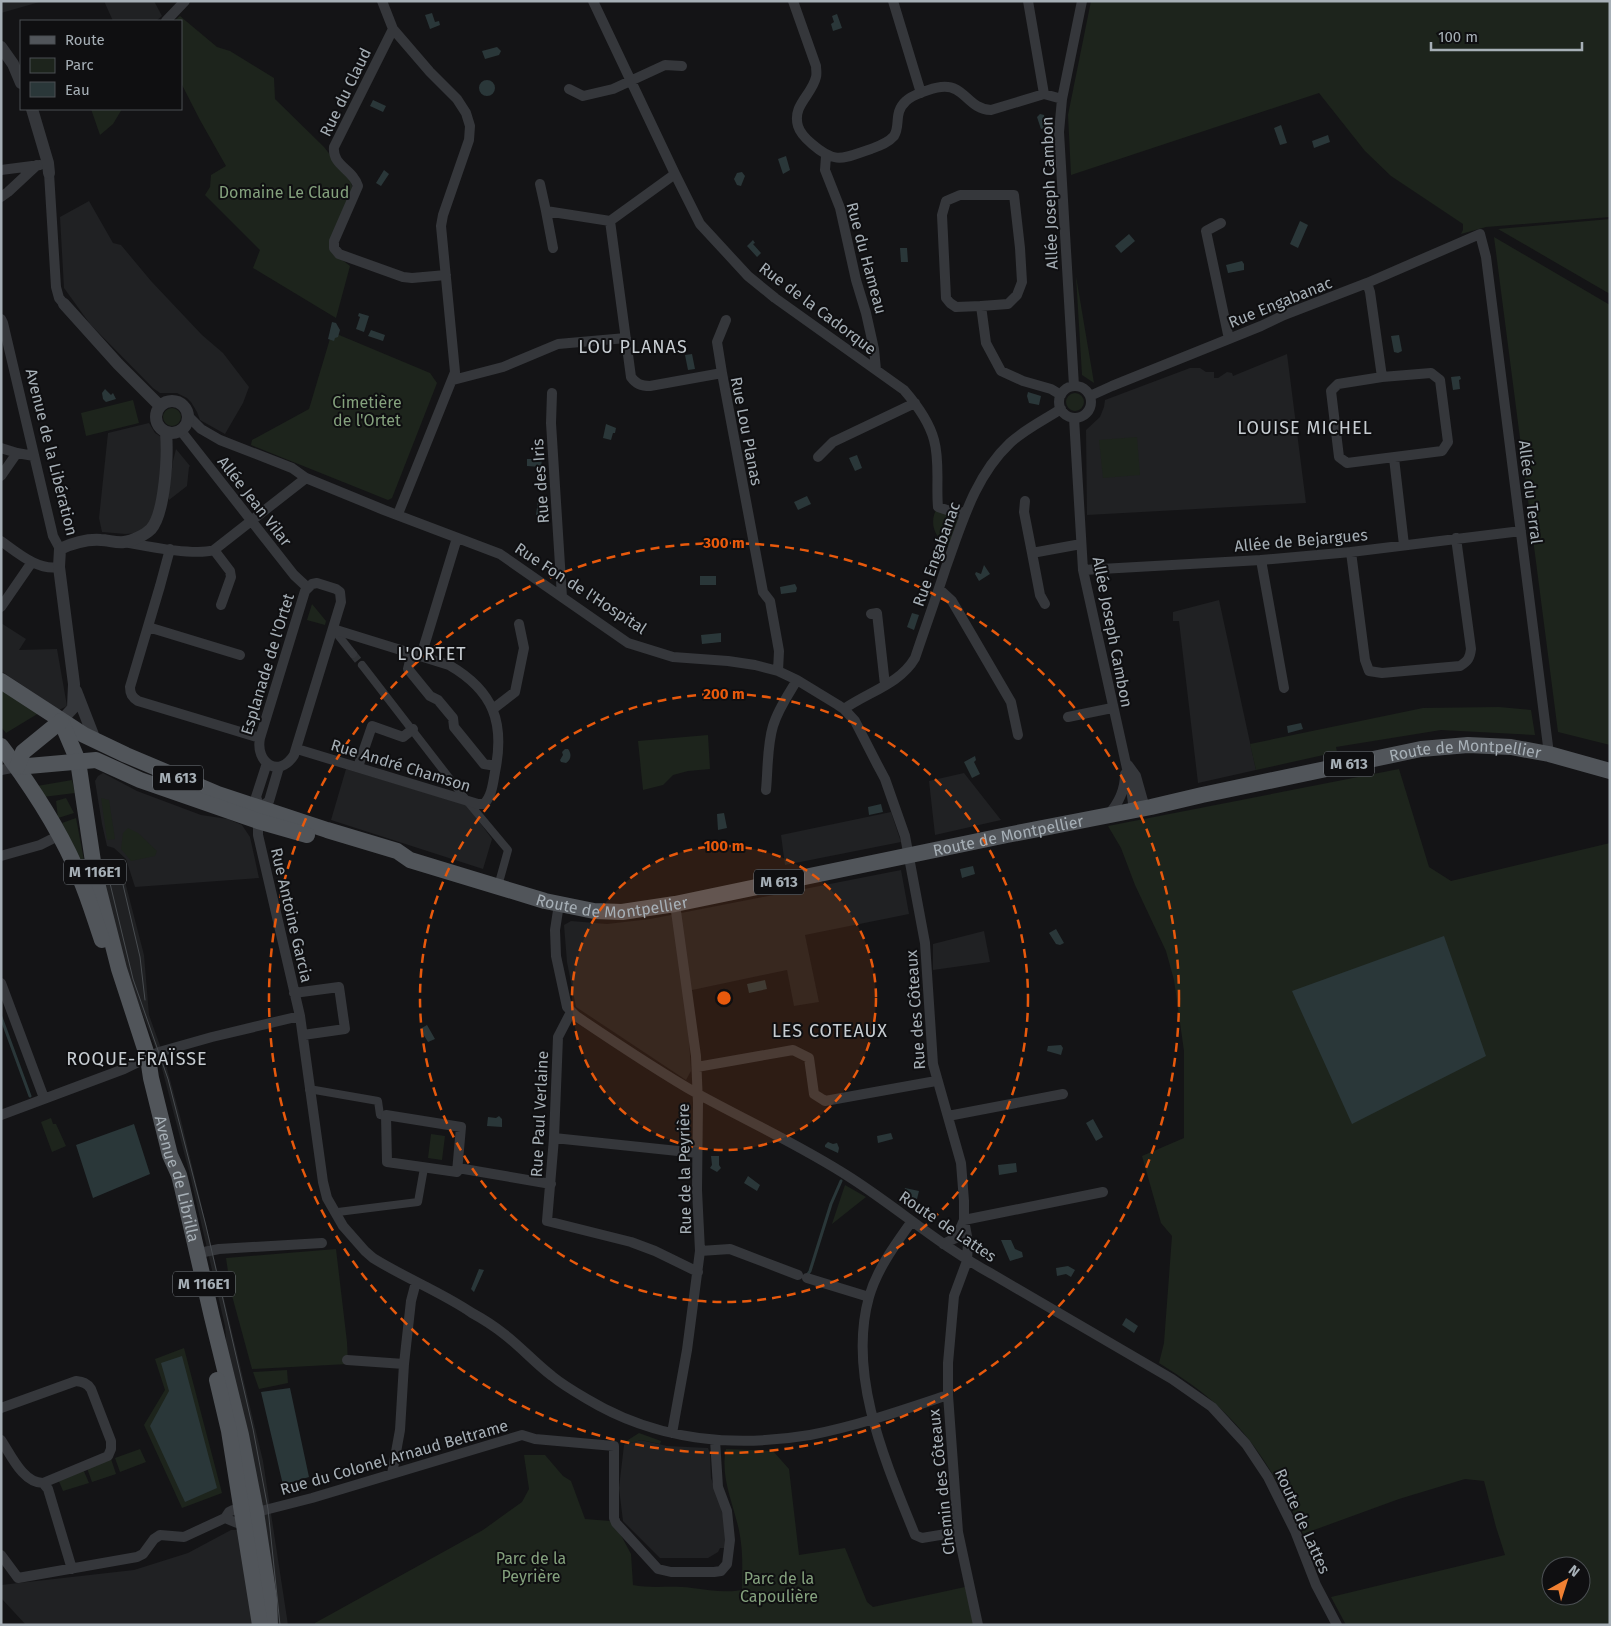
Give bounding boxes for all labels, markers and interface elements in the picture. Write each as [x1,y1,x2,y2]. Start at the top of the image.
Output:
legend [20,20,182,110]
scale bar [1431,20,1582,52]
text: 100 m [1438,28,1478,46]
text: Route [65,31,105,49]
street label: Rue du Claud [316,45,375,140]
text: Parc [65,56,94,74]
text: Eau [65,81,90,99]
street label: Allée Joseph Cambon [1037,116,1062,270]
park label: Domaine Le Claud [219,183,349,202]
street label: Rue du Hameau [842,200,891,316]
street label: Rue de la Cadorque [755,258,880,359]
street label: Rue Engabanac [1226,273,1335,332]
district label: LOU PLANAS [578,336,688,358]
street label: Avenue de la Libération [22,367,81,538]
street label: Rue Lou Planas [727,375,766,487]
park label: Cimetière de l'Ortet [332,393,402,430]
district label: LOUISE MICHEL [1237,417,1373,439]
street label: Rue des Iris [528,438,553,524]
street label: Allée du Terral [1515,439,1546,545]
street label: Allée Jean Vilar [214,453,296,551]
street label: Rue Engabanac [909,499,964,609]
street label: Allée de Bejargues [1234,525,1369,556]
text: 300 m [702,534,745,552]
street label: Rue Fon de l'Hospital [511,539,650,638]
street label: Allée Joseph Cambon [1089,555,1136,709]
street label: Esplanade de l'Ortet [237,591,298,737]
district label: L'ORTET [397,643,467,665]
text: 200 m [703,685,745,703]
street label: Rue André Chamson [328,735,473,796]
street label: Route de Montpellier [1387,736,1544,765]
road number: M 613 [1324,752,1374,776]
road number: M 613 [153,766,203,790]
street label: Route de Montpellier [931,811,1086,860]
text: 100 m [704,837,744,855]
street label: Rue Antoine Garcia [267,846,316,984]
road number: M 116E1 [64,860,126,884]
road number: M 613 [754,870,804,894]
street label: Route de Montpellier [534,890,690,922]
street label: Rue des Côteaux [902,949,929,1070]
centre of rings [715,989,733,1007]
district label: LES COTEAUX [772,1020,888,1042]
district label: ROQUE-FRAÏSSE [66,1048,208,1070]
street label: Rue Paul Verlaine [527,1050,552,1178]
street label: Rue de la Peyrière [674,1103,695,1235]
street label: Avenue de Librilla [151,1114,203,1244]
street label: Route de Lattes [896,1187,1000,1266]
road number: M 116E1 [173,1272,235,1296]
street label: Chemin des Côteaux [924,1408,959,1556]
street label: Rue du Colonel Arnaud Beltrame [278,1416,510,1499]
street label: Route de Lattes [1271,1466,1334,1577]
park label: Parc de la Peyrière [496,1549,566,1586]
north arrow [1541,1556,1591,1606]
text: N [1565,1562,1583,1581]
park label: Parc de la Capoulière [740,1569,818,1606]

